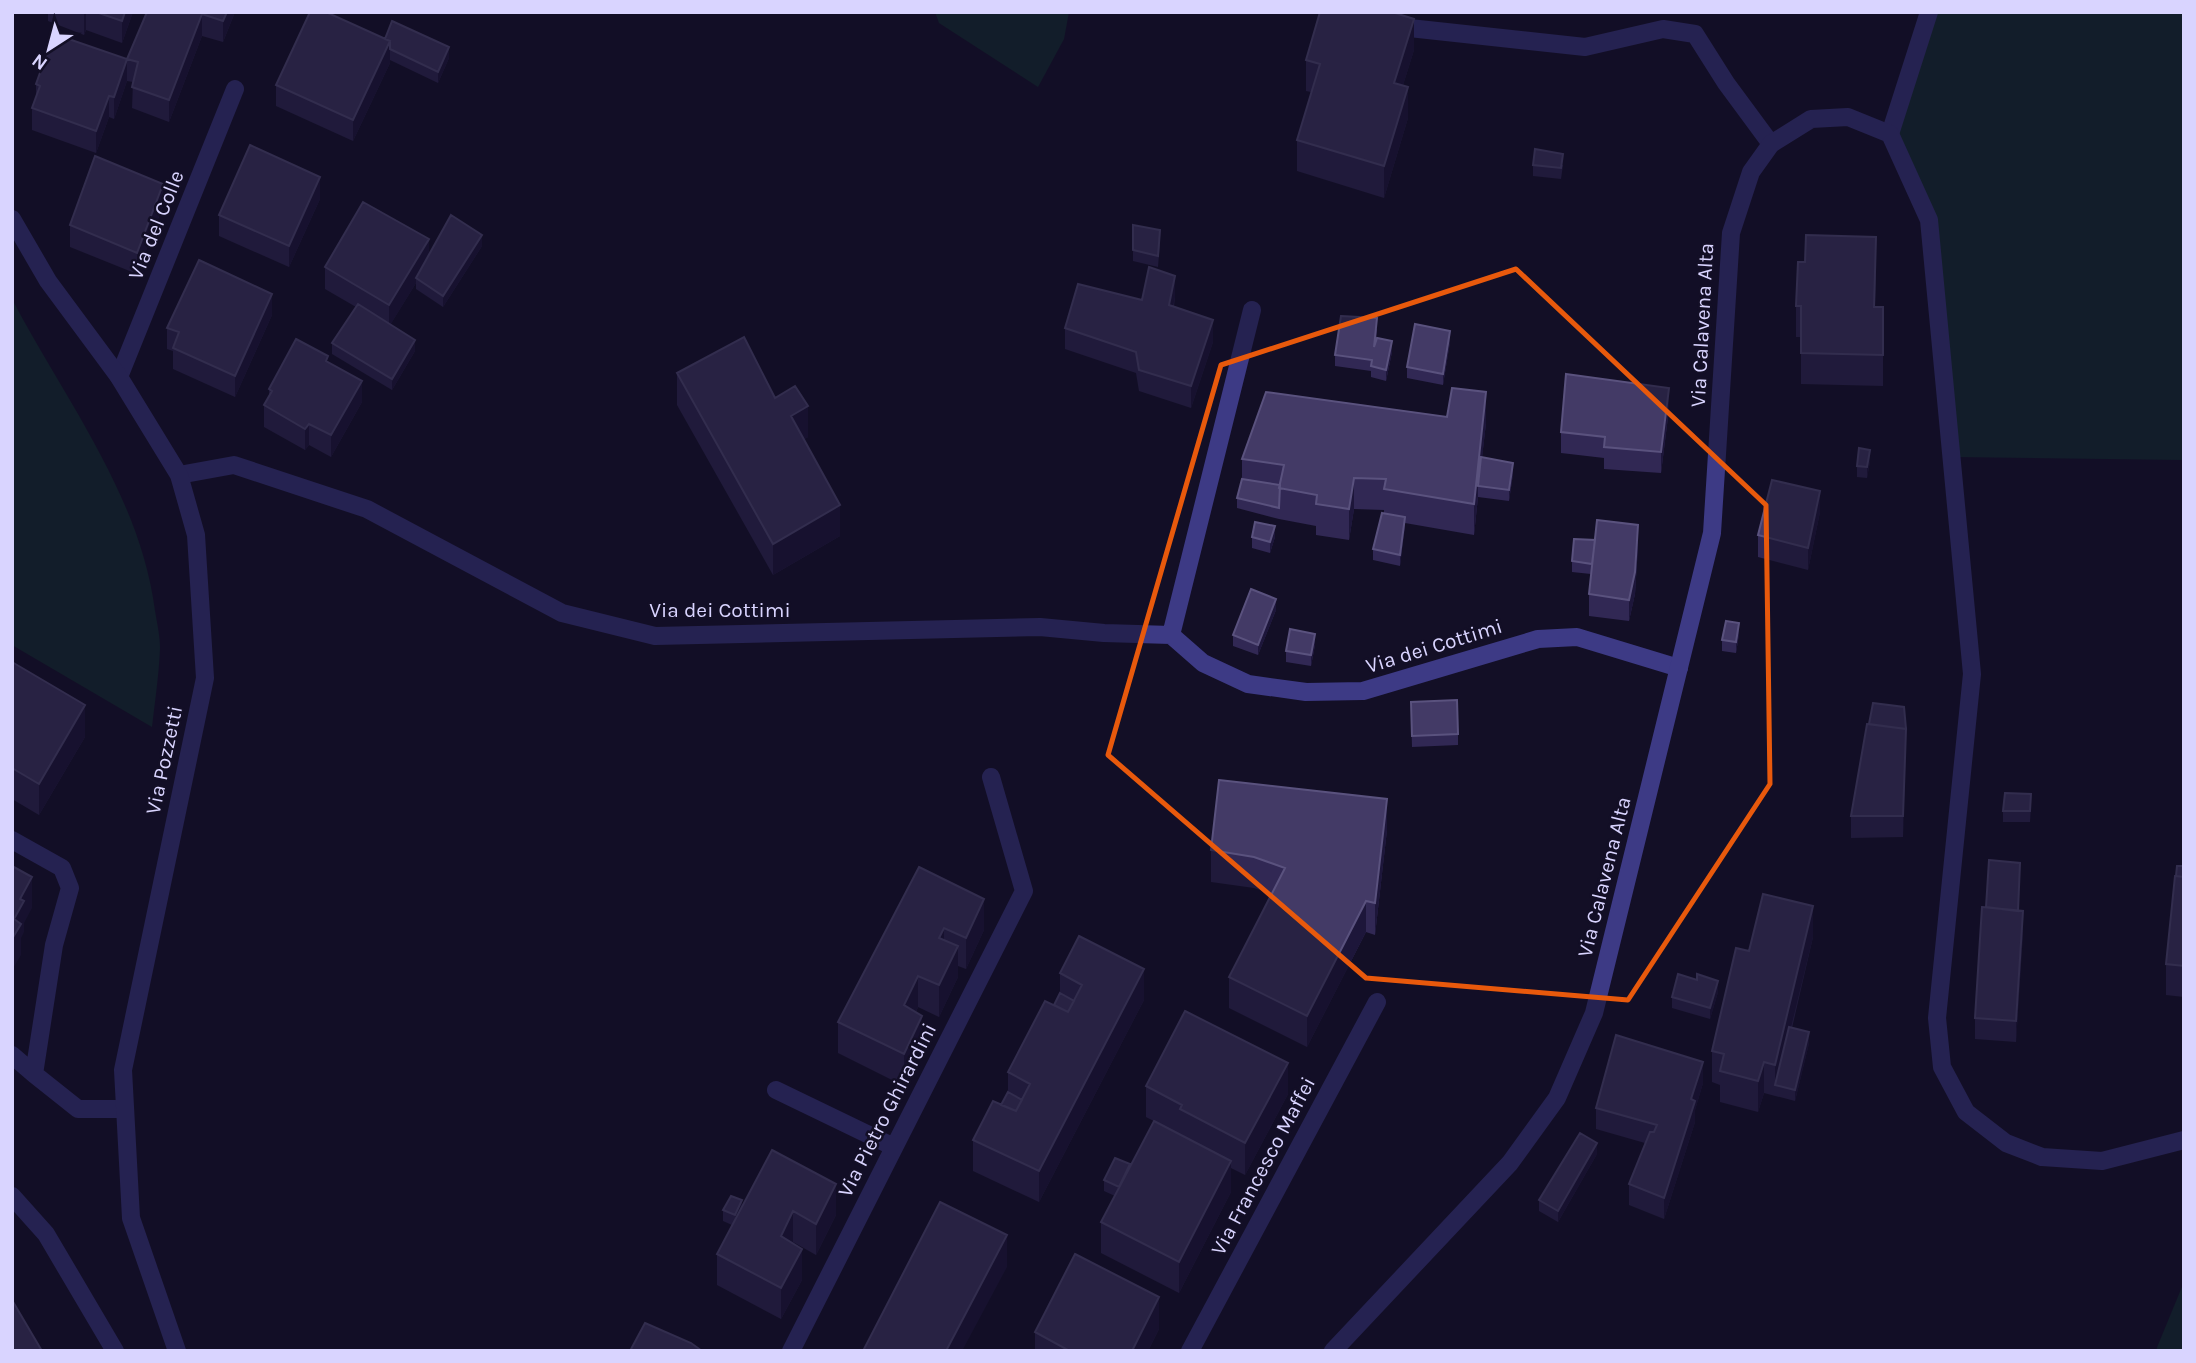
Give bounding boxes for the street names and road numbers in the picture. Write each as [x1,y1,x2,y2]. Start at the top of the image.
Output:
street label: Via del Colle [123,167,189,283]
street label: Via Calavena Alta [1686,242,1718,408]
street label: Via dei Cottimi [649,598,791,622]
street label: Via dei Cottimi [1363,614,1505,678]
street label: Via Pozzetti [141,703,187,817]
street label: Via Calavena Alta [1572,794,1636,960]
street label: Via Pietro Ghirardini [833,1019,941,1201]
street label: Via Francesco Maffei [1206,1073,1320,1259]

